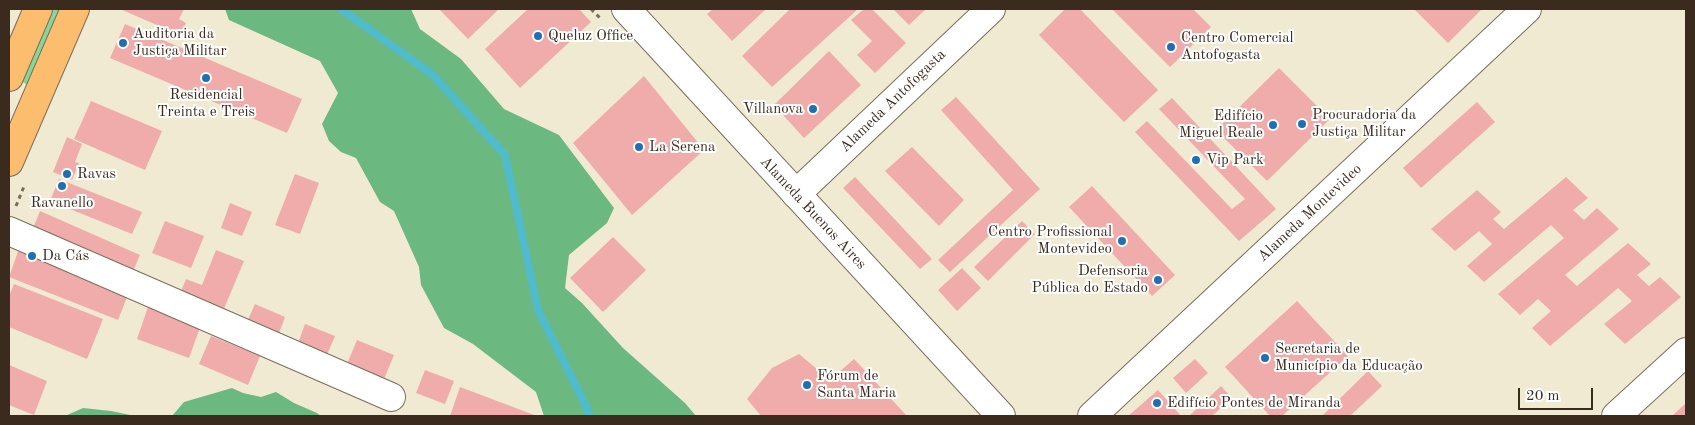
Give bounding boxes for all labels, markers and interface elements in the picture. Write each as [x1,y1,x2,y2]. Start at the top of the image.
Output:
place label: Auditoria da Justiça Militar [133,25,227,60]
place label: Queluz Office [548,27,633,45]
place label: Centro Comercial Antofogasta [1181,29,1294,64]
marker: Queluz Office [532,30,544,42]
marker: Auditoria da Justiça Militar [117,37,129,49]
marker: Centro Comercial Antofogasta [1165,41,1177,53]
street label: Alameda Antofogasta [836,46,950,156]
marker: Residencial Treinta e Treis [200,72,212,84]
place label: Residencial Treinta e Treis [157,86,255,121]
place label: Villanova [743,100,803,118]
marker: Villanova [807,103,819,115]
place label: Procuradoria da Justiça Militar [1312,106,1416,141]
place label: Edifício Miguel Reale [1179,107,1263,142]
marker: Procuradoria da Justiça Militar [1296,118,1308,130]
marker: Edifício Miguel Reale [1267,119,1279,131]
place label: La Serena [649,138,715,156]
marker: La Serena [633,141,645,153]
place label: Vip Park [1206,151,1264,169]
street label: Alameda Buenos Aires [756,153,870,273]
marker: Vip Park [1190,154,1202,166]
street label: Alameda Montevideo [1254,160,1366,266]
place label: Ravas [77,165,116,183]
marker: Ravas [61,168,73,180]
marker: Ravanello [56,180,68,192]
place label: Ravanello [30,194,94,212]
place label: Centro Profissional Montevideo [988,223,1112,258]
marker: Centro Profissional Montevideo [1116,235,1128,247]
place label: Da Cás [42,247,89,265]
marker: Da Cás [26,250,38,262]
place label: Defensoria Pública do Estado [1032,262,1148,297]
marker: Defensoria Pública do Estado [1152,274,1164,286]
place label: Secretaria de Município da Educação [1275,340,1423,375]
marker: Secretaria de Município da Educação [1259,352,1271,364]
place label: Fórum de Santa Maria [817,367,896,402]
scale bar [1520,378,1595,410]
marker: Fórum de Santa Maria [801,379,813,391]
text: 20 m [1526,389,1560,404]
place label: Edifício Pontes de Miranda [1167,394,1341,412]
marker: Edifício Pontes de Miranda [1151,397,1163,409]

